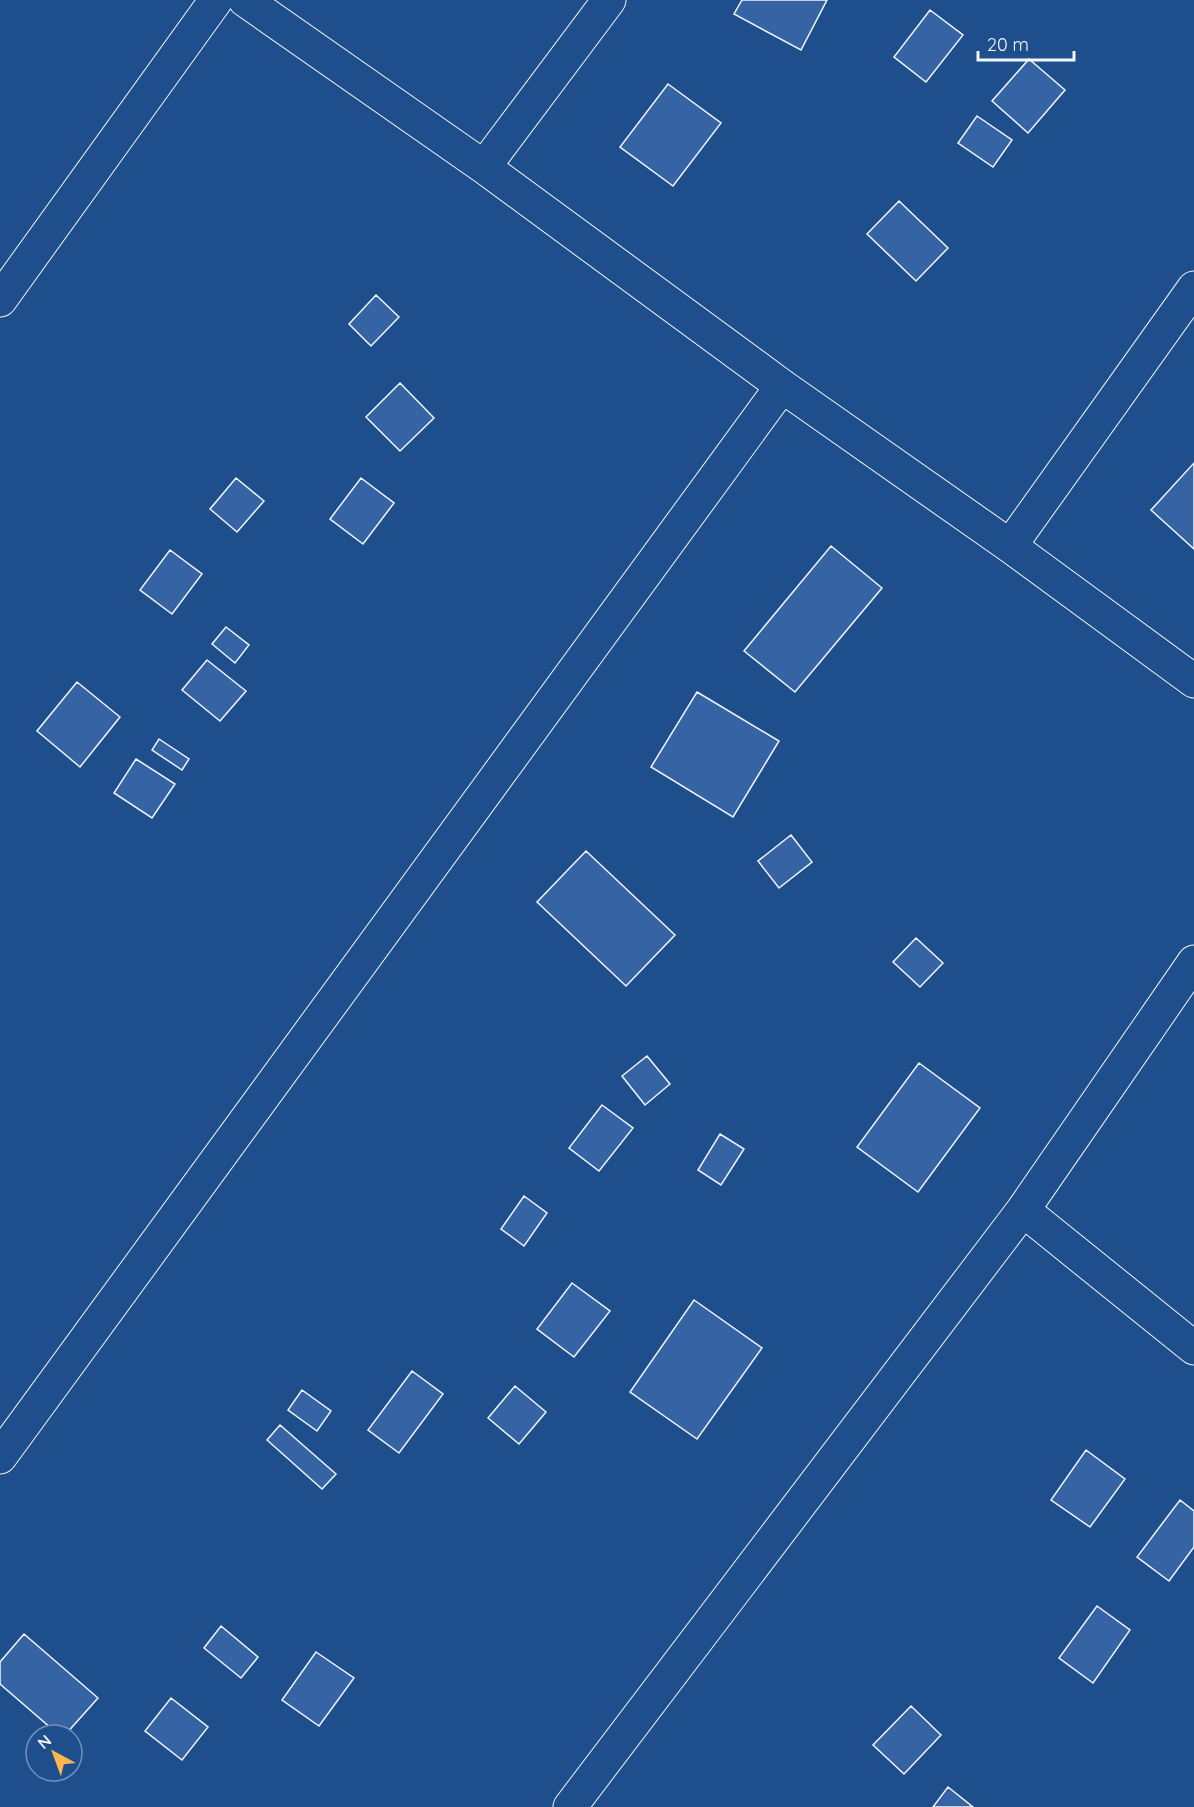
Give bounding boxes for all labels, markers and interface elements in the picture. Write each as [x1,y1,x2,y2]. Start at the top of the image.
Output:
scale bar [978,24,1074,62]
text: 20 m [987,33,1029,56]
north arrow [24,1723,84,1783]
text: N [33,1730,55,1753]

